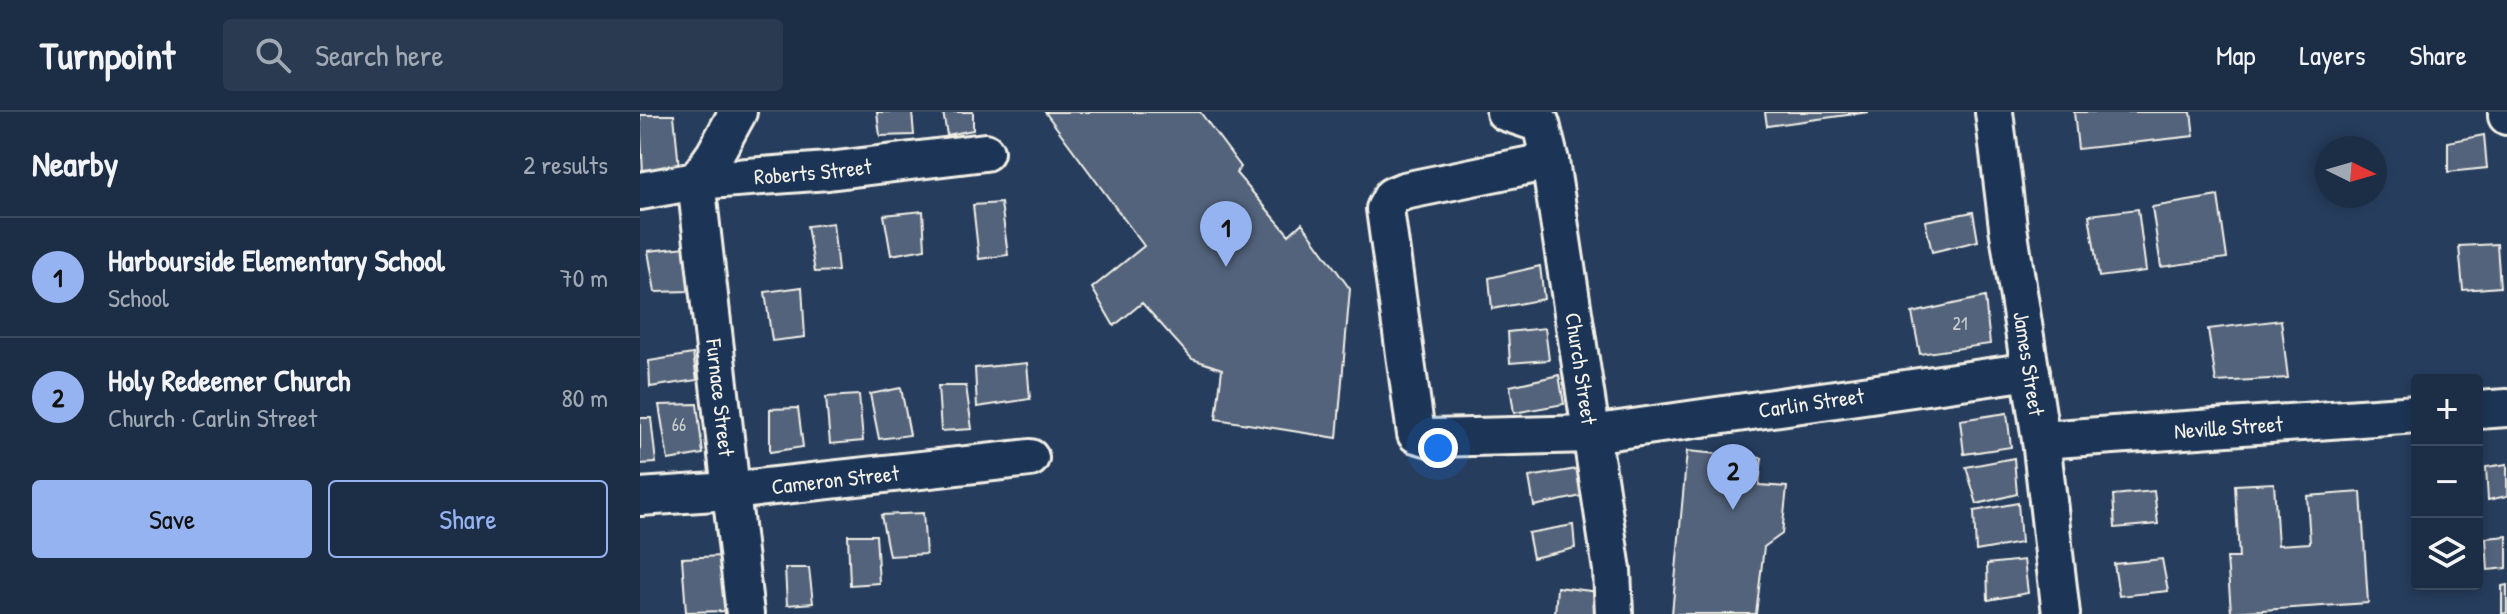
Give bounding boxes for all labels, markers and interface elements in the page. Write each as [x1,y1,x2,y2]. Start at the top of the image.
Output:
search box [223,19,783,91]
text: Turnpoint [40,29,175,81]
icon: search [251,33,295,77]
text: Search here [315,35,443,75]
text: Map [2216,36,2256,74]
text: Layers [2300,36,2365,74]
text: Share [2409,36,2467,74]
north arrow [2315,136,2387,208]
text: Nearby [32,141,118,187]
text: 2 results [523,147,608,182]
street label: Roberts Street [753,151,873,192]
pin: 1 [1200,201,1252,267]
text: Harbourside Elementary School [108,240,445,280]
text: 1 [53,260,63,295]
text: 70 m [560,260,608,295]
text: School [108,280,169,315]
street label: James Street [2006,309,2052,418]
street label: Church Street [1558,311,1605,427]
house number: 21 [1953,311,1967,336]
street label: Furnace Street [699,336,742,458]
text: Holy Redeemer Church [108,360,350,400]
map controls [2411,374,2483,590]
button: + [2411,374,2483,446]
text: 2 [52,380,64,415]
text: 80 m [561,380,608,415]
street label: Carlin Street [1756,380,1866,425]
text: Church · Carlin Street [108,400,317,435]
street label: Neville Street [2173,408,2284,446]
house number: 66 [672,412,686,437]
your location [1418,428,1458,468]
pin: 2 [1707,444,1759,510]
button: − [2411,446,2483,518]
street label: Cameron Street [770,457,901,501]
button: Save [32,480,312,558]
button: Share [328,480,608,558]
button: layers [2411,518,2483,590]

